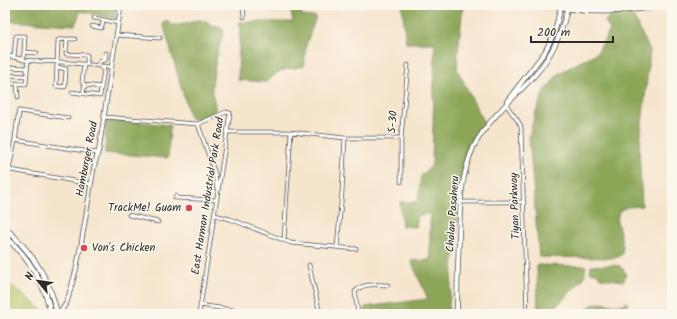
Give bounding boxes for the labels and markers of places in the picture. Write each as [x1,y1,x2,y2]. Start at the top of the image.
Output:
place label: TrackMe! Guam [108,199,181,217]
marker: TrackMe! Guam [184,203,194,213]
place label: Von's Chicken [92,239,155,257]
marker: Von's Chicken [79,243,89,253]

